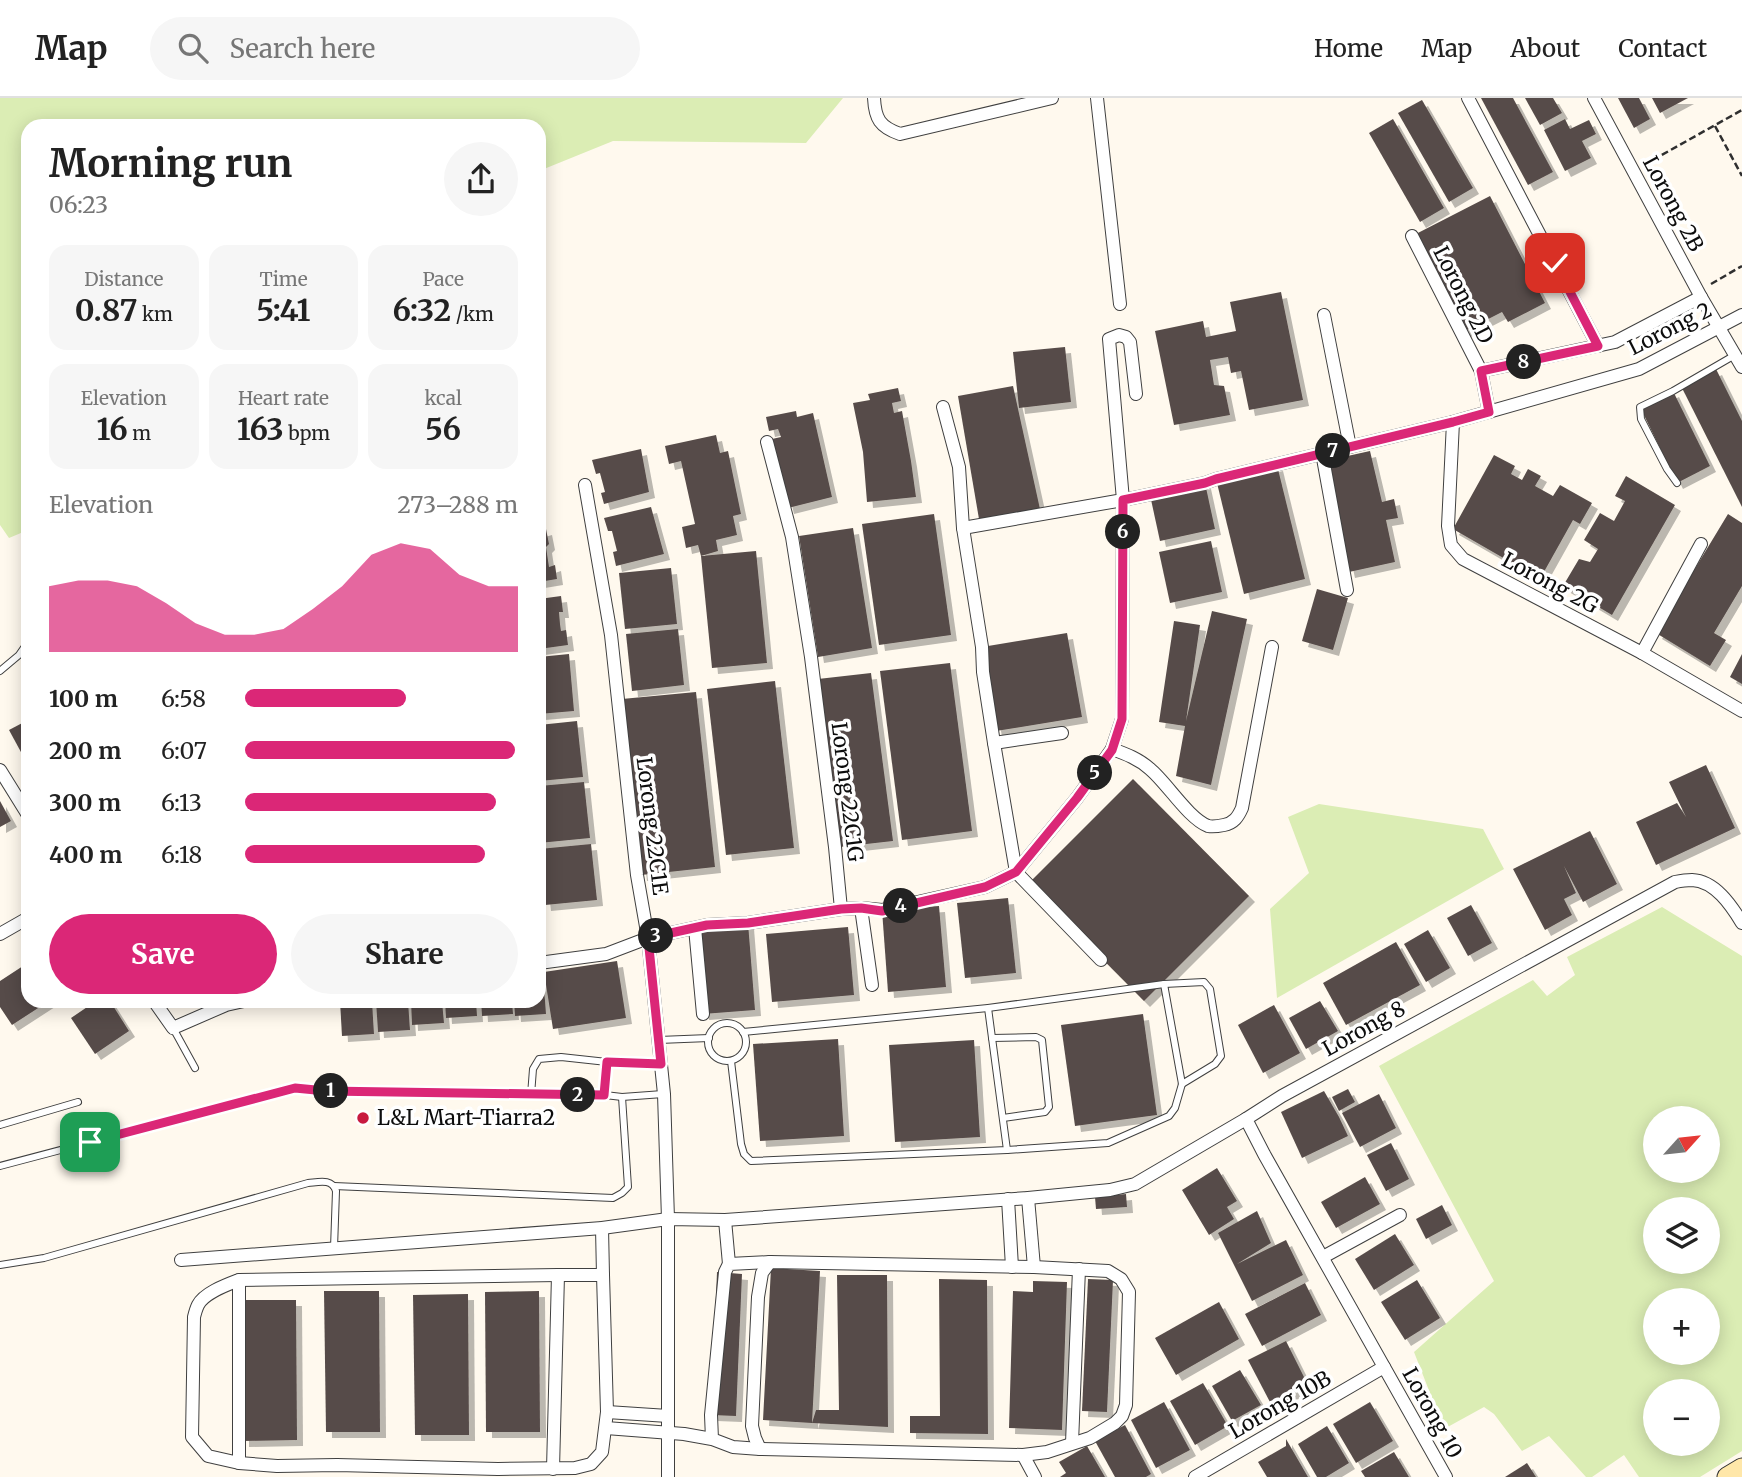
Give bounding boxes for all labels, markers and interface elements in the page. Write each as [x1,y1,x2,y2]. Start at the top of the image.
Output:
search box [150,17,640,80]
text: Map [35,28,108,69]
icon: search [174,29,212,67]
text: Search here [230,32,375,65]
text: Home [1314,33,1383,64]
text: Map [1421,33,1472,64]
text: About [1510,33,1580,64]
text: Contact [1618,33,1707,64]
text: Morning run [49,140,292,187]
button: share [444,142,518,216]
street label: Lorong 2B [1637,151,1710,256]
text: 06:23 [49,190,108,219]
pin [1525,233,1585,293]
street label: Lorong 2D [1427,241,1500,348]
icon: check [1536,244,1574,282]
text: Distance [84,267,164,291]
text: Time [259,267,308,291]
text: Pace [422,267,464,291]
text: 0.87 [75,291,137,329]
text: 5:41 [257,291,310,329]
text: 6:32 [392,291,451,329]
street label: Lorong 2 [1623,296,1716,361]
text: km [137,302,173,326]
text: /km [451,302,494,326]
pin: 8 [1506,344,1542,380]
text: 8 [1518,349,1529,373]
text: Elevation [81,386,167,410]
text: Heart rate [238,386,329,410]
text: kcal [424,386,462,410]
text: 16 [97,410,128,448]
text: 163 [237,410,284,448]
text: 56 [425,410,461,448]
text: m [128,421,151,445]
text: bpm [284,421,330,445]
pin: 7 [1316,434,1350,468]
text: 7 [1327,438,1338,462]
text: Elevation [49,490,153,519]
text: 273–288 m [397,490,518,519]
pin: 6 [1106,514,1140,550]
text: 6 [1117,519,1128,543]
street label: Lorong 2G [1497,546,1603,619]
text: 100 m [49,684,118,713]
text: 6:58 [161,684,206,713]
street label: Lorong 22C1G [826,721,869,863]
text: 200 m [49,736,121,765]
text: 6:07 [161,736,207,765]
street label: Lorong 22C1E [631,756,674,897]
pin: 5 [1078,756,1112,790]
text: 5 [1089,760,1100,784]
text: 300 m [49,788,121,817]
text: 6:13 [161,788,202,817]
text: 400 m [49,840,123,869]
text: 6:18 [161,840,202,869]
pin: 4 [884,888,918,924]
text: 4 [894,893,907,917]
button: Save [49,914,277,994]
button: Share [291,914,518,994]
pin: 3 [638,918,674,954]
text: 3 [650,923,661,947]
street label: Lorong 8 [1318,995,1410,1062]
pin: 1 [314,1074,348,1108]
pin: 2 [560,1077,596,1112]
text: 1 [326,1078,335,1102]
text: 2 [572,1082,583,1106]
place label: L&L Mart-Tiarra2 [377,1104,555,1131]
north arrow [1643,1106,1720,1183]
map controls [1643,1106,1720,1456]
marker: L&L Mart-Tiarra2 [355,1110,371,1126]
pin [60,1112,120,1172]
icon: arrive [71,1123,109,1161]
button: layers [1643,1197,1720,1274]
button: + [1643,1288,1720,1365]
street label: Lorong 10 [1396,1362,1468,1463]
street label: Lorong 10B [1224,1365,1336,1445]
button: − [1643,1379,1720,1456]

